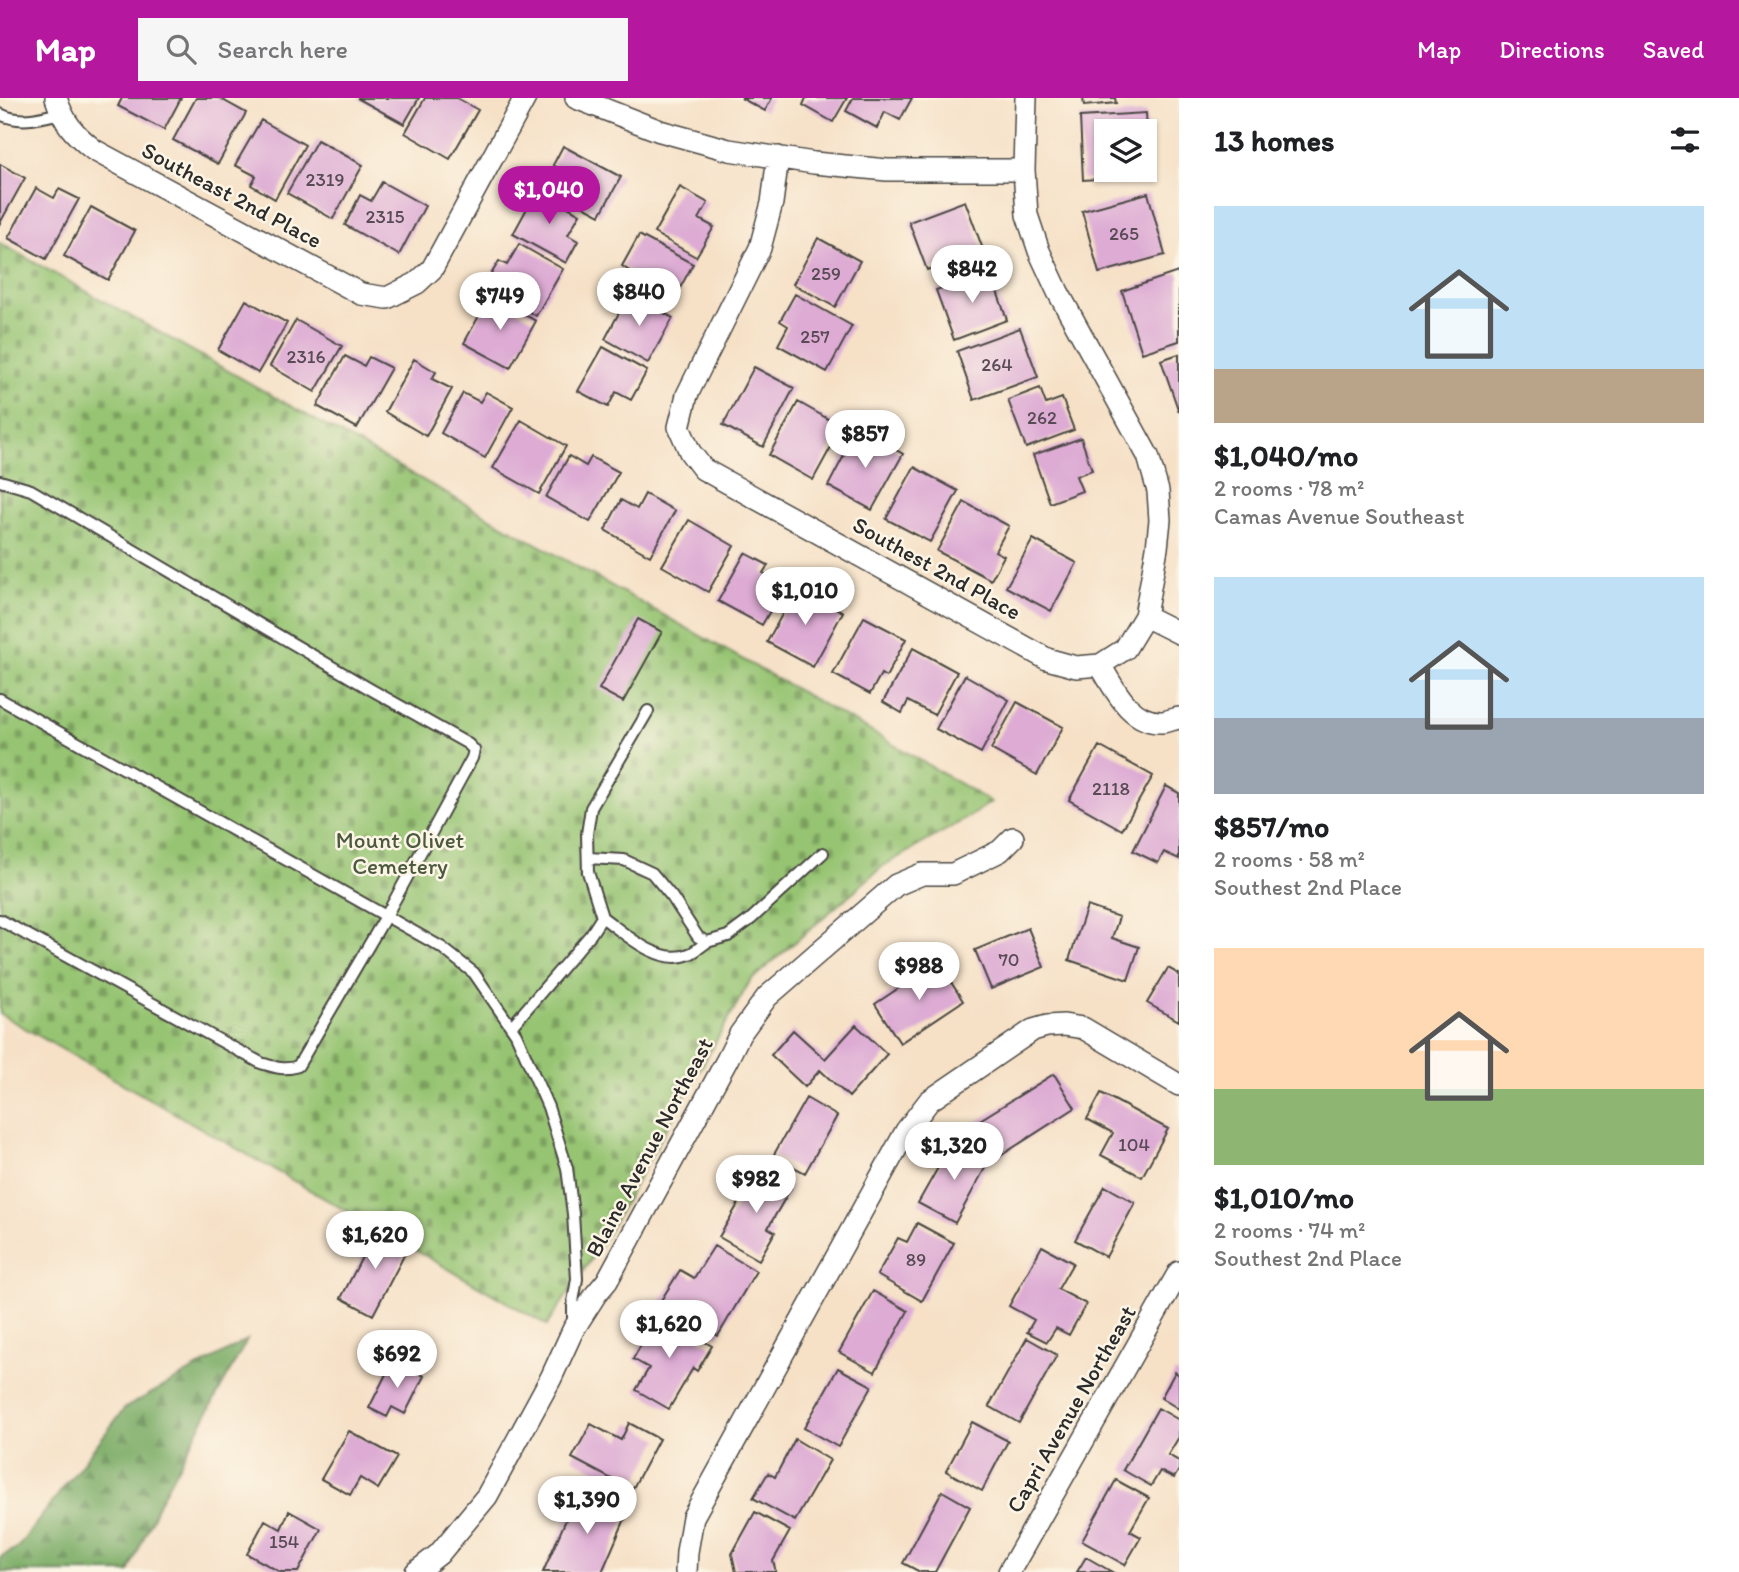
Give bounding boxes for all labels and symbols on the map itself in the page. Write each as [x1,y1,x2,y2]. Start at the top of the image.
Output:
street label: Southeast 2nd Place [137,136,327,254]
pin: $1,040 [492,166,606,226]
house number: 2319 [305,168,345,191]
house number: 2315 [365,205,405,228]
house number: 265 [1109,222,1139,245]
pin: $842 [931,246,1013,305]
house number: 259 [811,262,841,285]
pin: $840 [598,268,680,328]
pin: $749 [459,272,541,332]
house number: 257 [800,325,830,348]
house number: 2316 [286,345,326,368]
house number: 264 [981,353,1013,376]
house number: 262 [1027,406,1057,429]
pin: $857 [824,410,906,470]
street label: Southest 2nd Place [848,510,1026,626]
pin: $1,010 [748,568,862,627]
house number: 2118 [1092,777,1130,800]
park label: Mount Olivet Cemetery [336,826,465,880]
pin: $988 [878,942,960,1002]
house number: 70 [998,948,1020,971]
street label: Blaine Avenue Northeast [579,1032,719,1262]
pin: $1,320 [897,1122,1011,1182]
house number: 104 [1118,1133,1150,1156]
pin: $982 [715,1156,797,1215]
pin: $1,620 [318,1212,432,1271]
house number: 89 [906,1248,926,1271]
pin: $1,620 [612,1300,726,1360]
street label: Capri Avenue Northeast [1000,1300,1142,1518]
pin: $692 [356,1330,438,1390]
pin: $1,390 [530,1476,644,1536]
house number: 154 [269,1530,299,1553]

